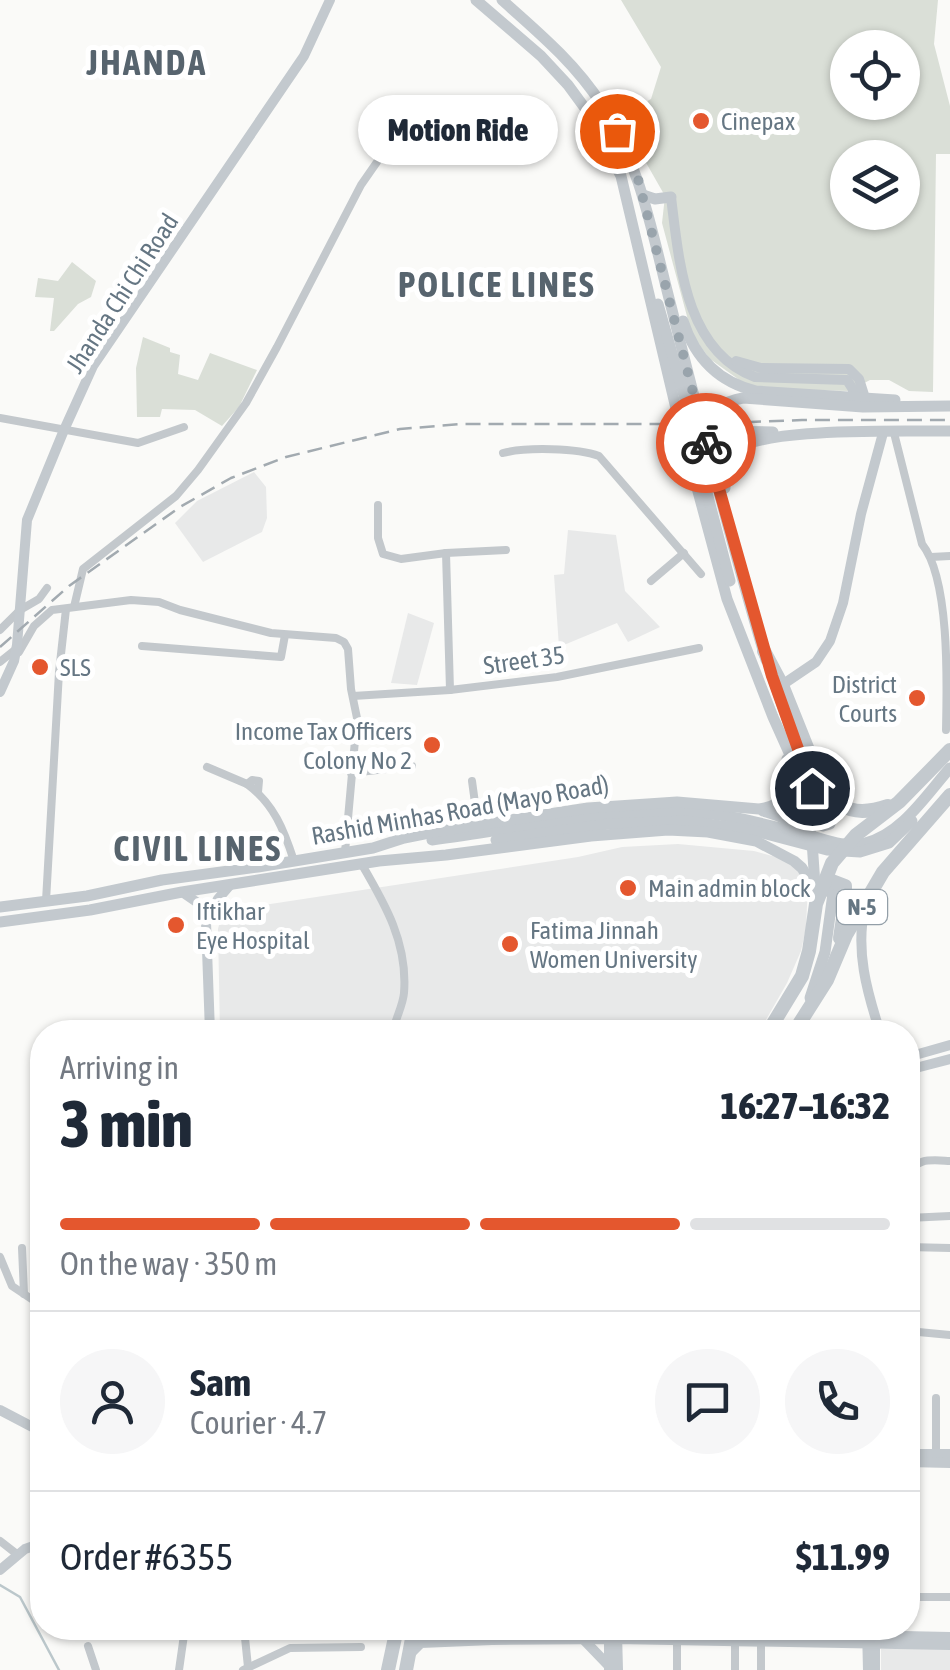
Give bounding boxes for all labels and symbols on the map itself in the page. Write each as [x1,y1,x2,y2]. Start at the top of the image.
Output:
district label: JHANDA [85,42,208,82]
pin [575,89,660,174]
callout: Motion Ride [357,96,557,166]
place label: Cinepax [721,107,795,135]
marker: Cinepax [690,110,712,132]
street label: Jhanda Chi Chi Road [60,208,184,378]
district label: POLICE LINES [398,264,596,304]
courier [656,393,756,493]
street label: Street 35 [482,640,566,680]
place label: SLS [60,653,91,681]
marker: SLS [29,656,51,678]
place label: District Courts [832,670,897,727]
marker: District Courts [906,687,928,709]
place label: Income Tax Officers Colony No 2 [235,717,412,774]
marker: Income Tax Officers Colony No 2 [421,734,443,756]
pin [770,746,855,831]
street label: Rashid Minhas Road (Mayo Road) [309,770,611,850]
district label: CIVIL LINES [113,828,283,868]
place label: Main admin block [648,874,811,902]
marker: Main admin block [617,877,639,899]
road number: N-5 [837,890,887,924]
place label: Iftikhar Eye Hospital [196,897,310,954]
marker: Iftikhar Eye Hospital [165,914,187,936]
place label: Fatima Jinnah Women University [530,916,698,973]
marker: Fatima Jinnah Women University [499,933,521,955]

